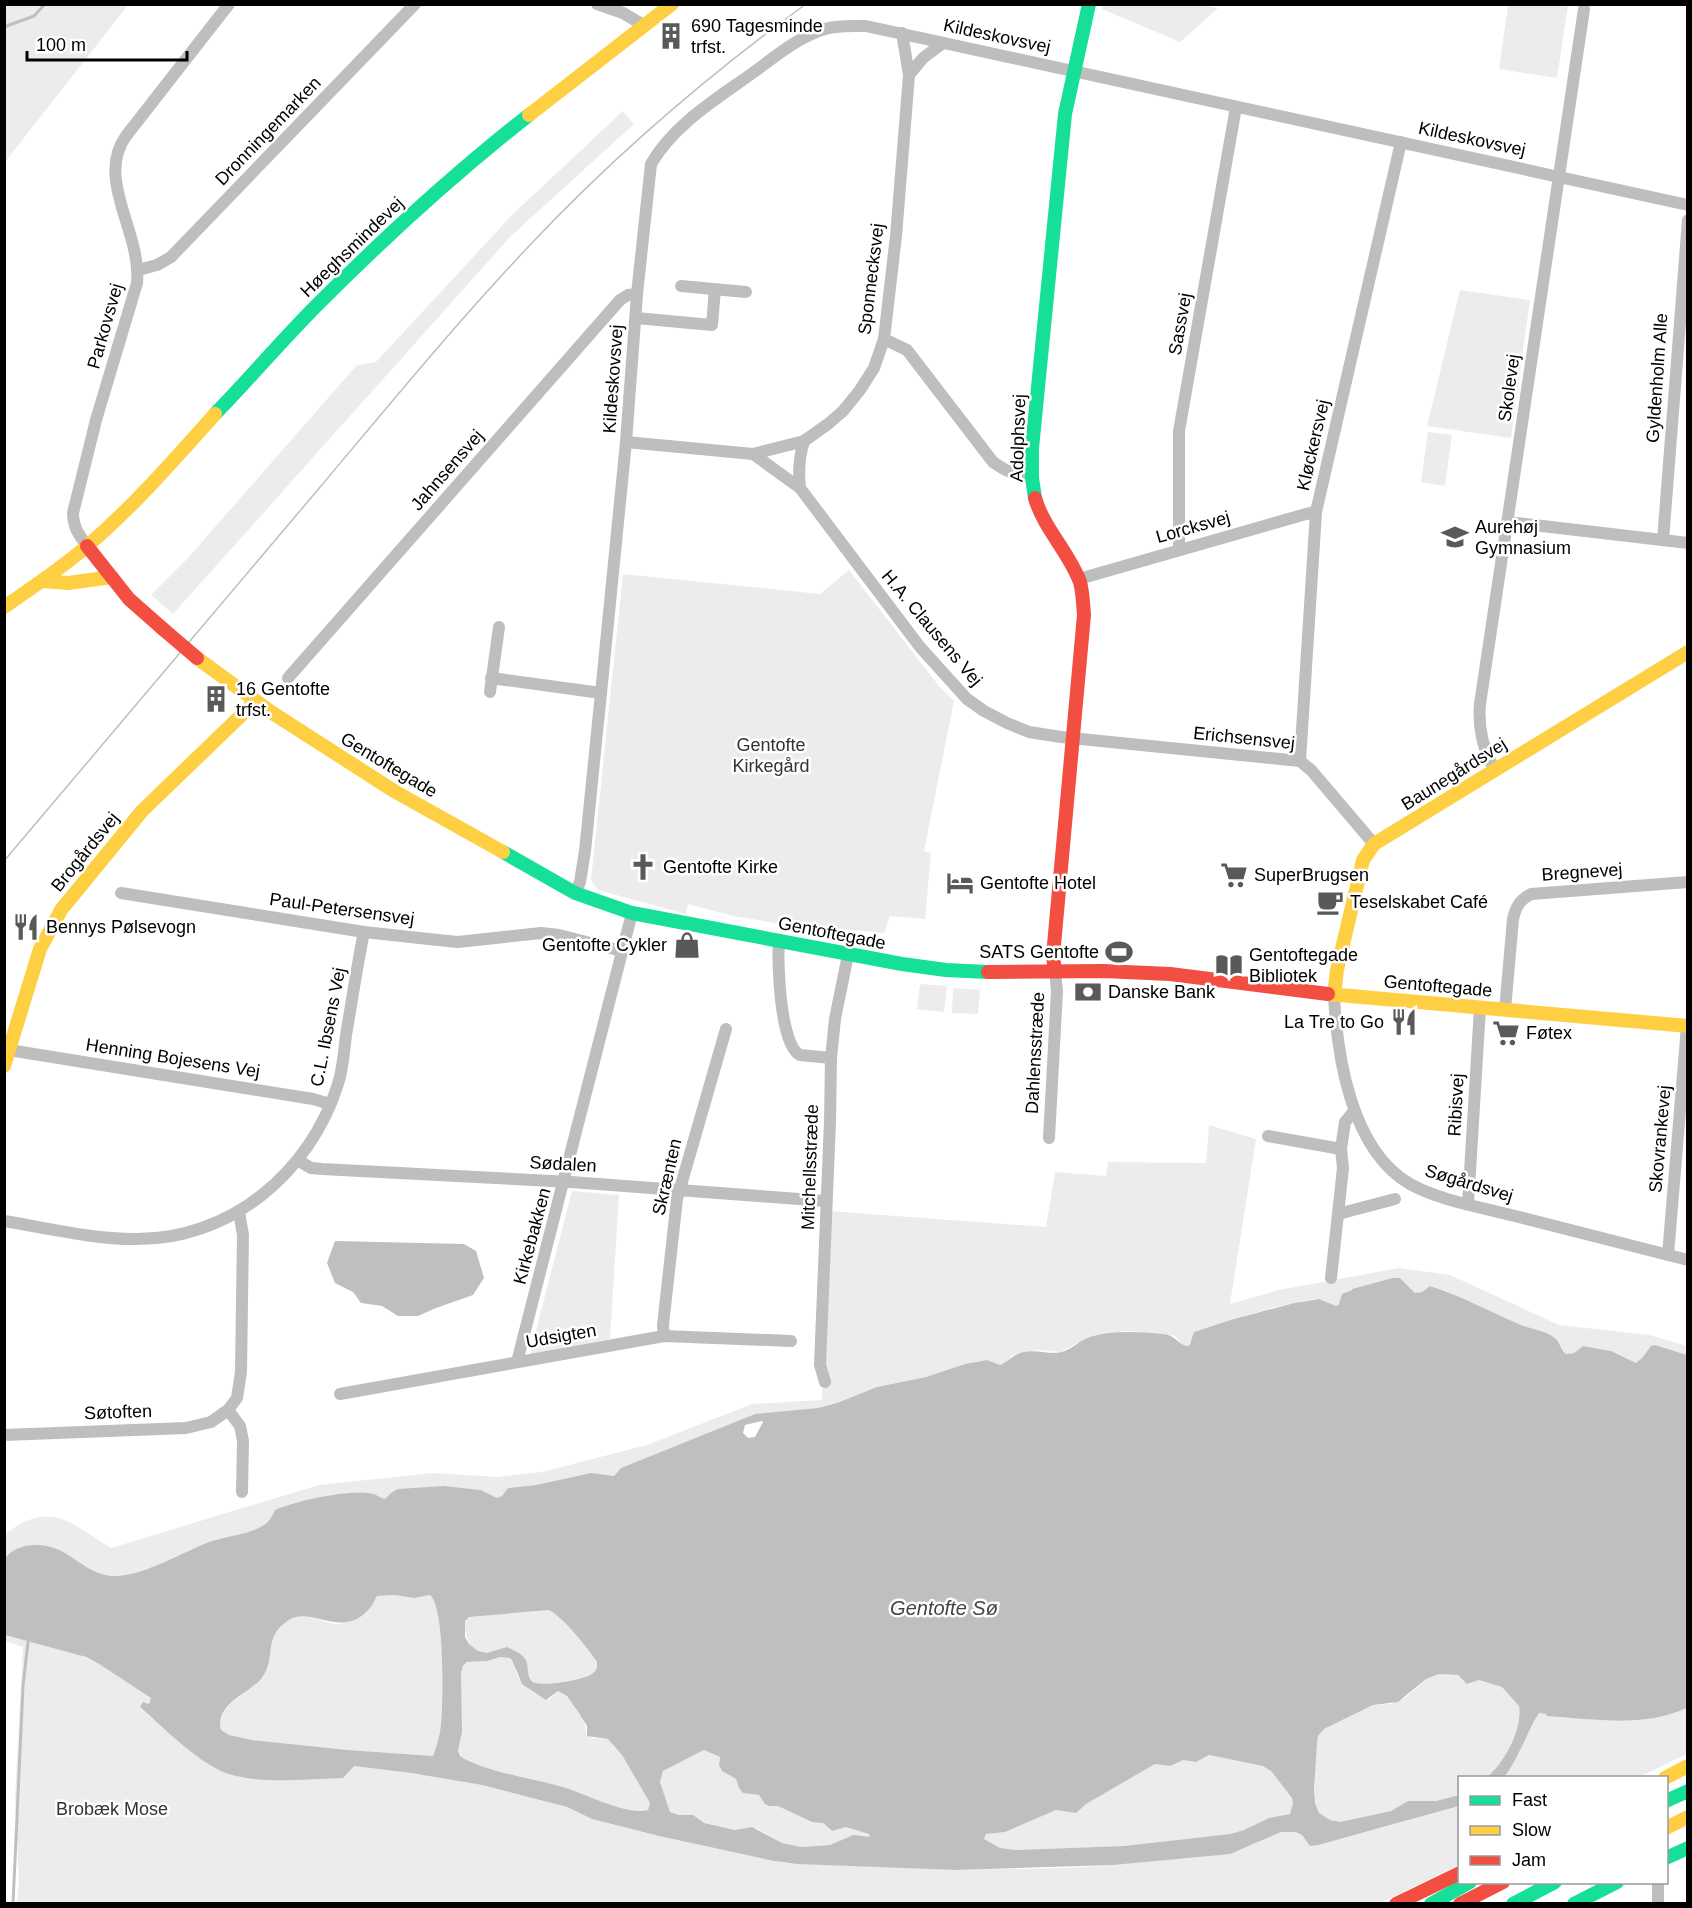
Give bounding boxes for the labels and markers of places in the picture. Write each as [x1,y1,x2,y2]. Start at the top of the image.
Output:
place label: 690 Tagesminde trfst. [691,16,823,57]
building icon: 690 Tagesminde trfst. [656,21,686,51]
place label: Aurehøj Gymnasium [1475,517,1571,558]
school or university icon: Aurehøj Gymnasium [1440,522,1470,552]
place label: 16 Gentofte trfst. [236,679,330,720]
building icon: 16 Gentofte trfst. [201,684,231,714]
church icon: Gentofte Kirke [628,852,658,882]
place label: Gentofte Kirke [663,857,778,877]
supermarket icon: SuperBrugsen [1219,860,1249,890]
place label: SuperBrugsen [1254,865,1369,885]
hotel icon: Gentofte Hotel [945,868,975,898]
place label: Gentofte Hotel [980,873,1096,893]
cafe icon: Teselskabet Café [1315,887,1345,917]
place label: Teselskabet Café [1350,892,1488,912]
restaurant icon: Bennys Pølsevogn [11,912,41,942]
place label: Bennys Pølsevogn [46,917,196,937]
shop icon: Gentofte Cykler [672,930,702,960]
place label: Gentofte Cykler [542,935,667,955]
sports icon: SATS Gentofte [1104,937,1134,967]
place label: SATS Gentofte [979,942,1099,962]
place label: Gentoftegade Bibliotek [1249,945,1358,986]
library icon: Gentoftegade Bibliotek [1214,950,1244,980]
bank icon: Danske Bank [1073,977,1103,1007]
place label: Danske Bank [1108,982,1216,1002]
restaurant icon: La Tre to Go [1389,1007,1419,1037]
place label: La Tre to Go [1284,1012,1384,1032]
supermarket icon: Føtex [1491,1018,1521,1048]
place label: Føtex [1526,1023,1572,1043]

